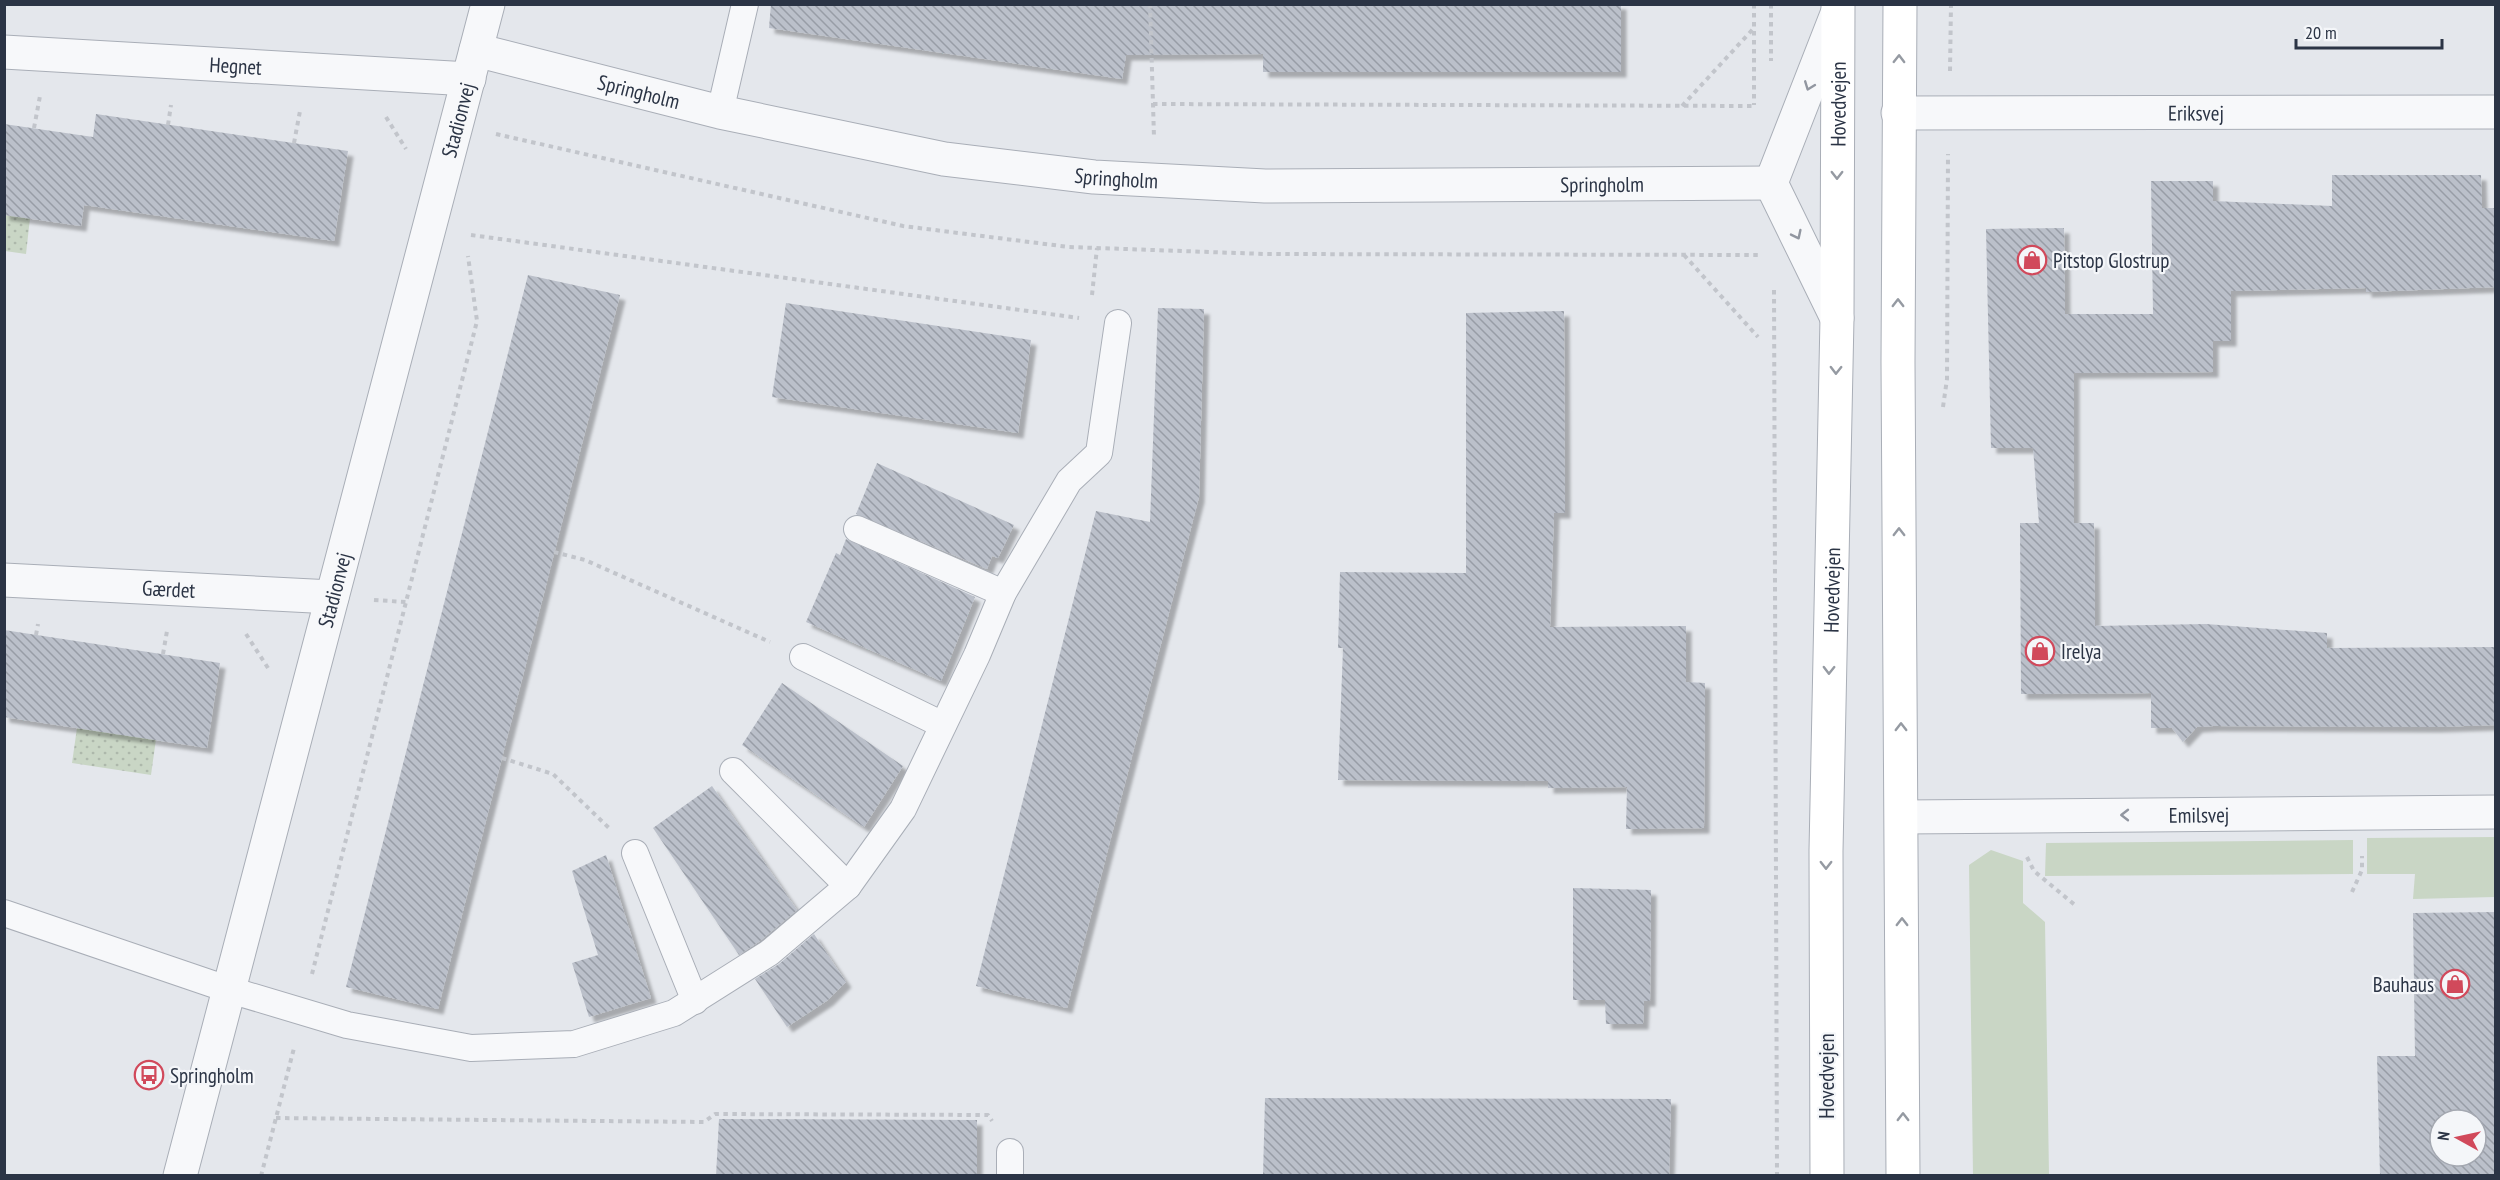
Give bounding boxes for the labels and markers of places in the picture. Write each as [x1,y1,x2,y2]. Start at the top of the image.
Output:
shop icon: Pitstop Glostrup [2016,244,2048,276]
place label: Pitstop Glostrup [2053,247,2169,274]
shop icon: Irelya [2024,635,2056,667]
place label: Irelya [2061,638,2102,665]
shop icon: Bauhaus [2439,968,2471,1000]
place label: Bauhaus [2373,971,2434,998]
bus stop icon: Springholm [133,1059,165,1091]
place label: Springholm [170,1062,254,1089]

